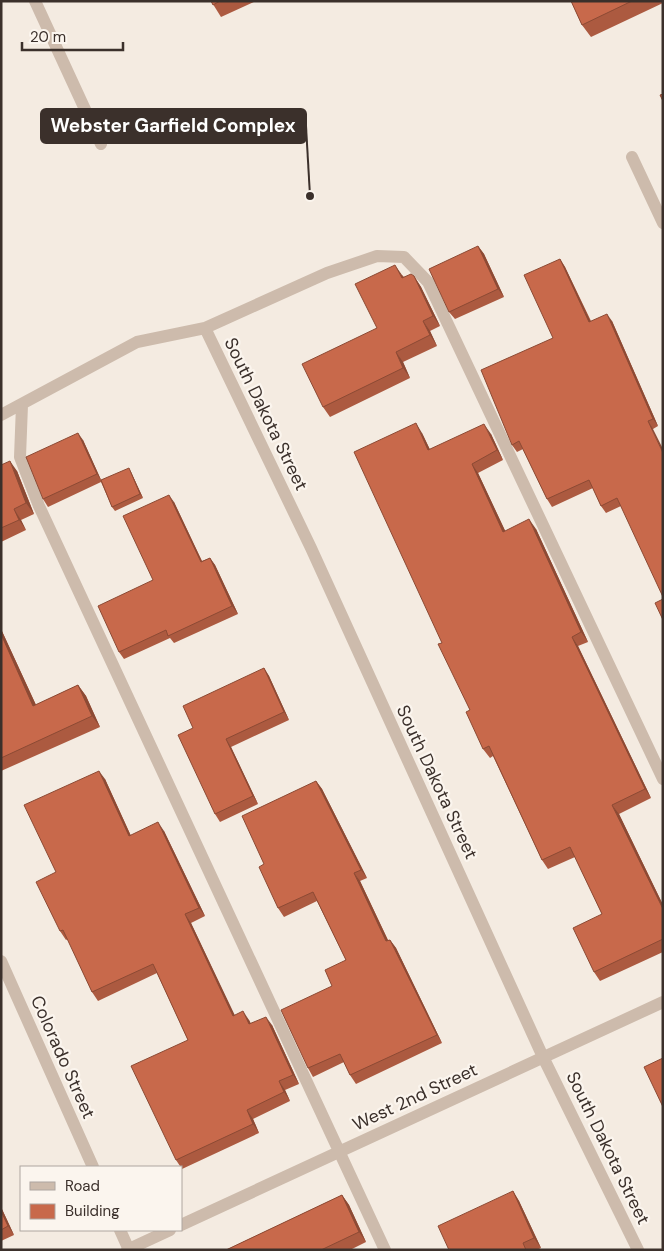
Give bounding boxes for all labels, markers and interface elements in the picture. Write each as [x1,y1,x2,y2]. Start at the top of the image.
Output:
scale bar [22,20,124,52]
text: 20 m [30,27,66,47]
callout: Webster Garfield Complex [41,109,306,143]
text: Webster Garfield Complex [50,113,296,138]
street label: South Dakota Street [219,334,313,494]
street label: South Dakota Street [391,701,483,863]
street label: Colorado Street [25,992,101,1122]
street label: West 2nd Street [349,1058,481,1136]
street label: South Dakota Street [561,1068,655,1228]
legend [20,1166,182,1231]
text: Road [65,1176,100,1196]
text: Building [65,1201,120,1221]

